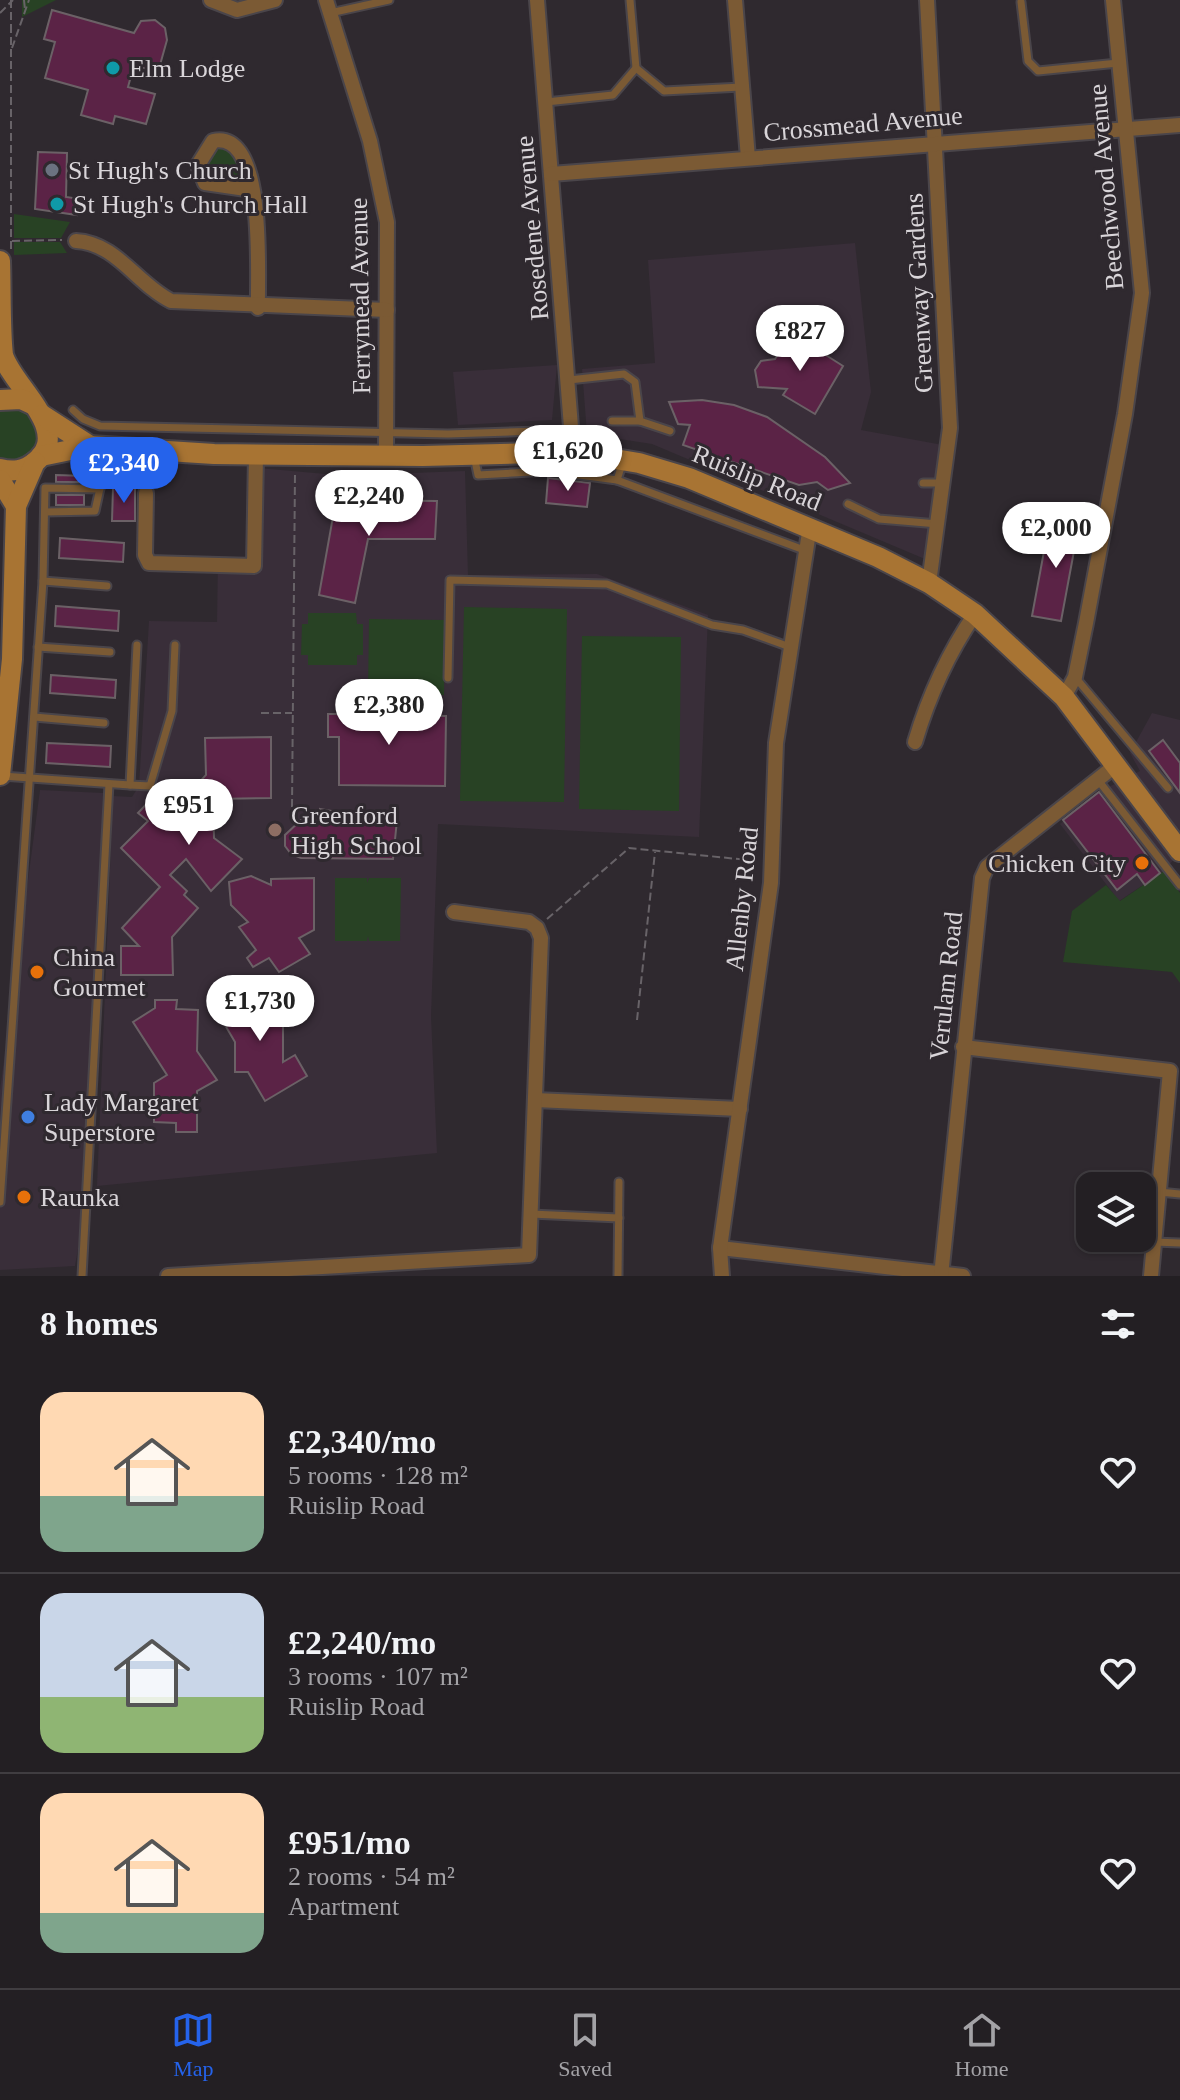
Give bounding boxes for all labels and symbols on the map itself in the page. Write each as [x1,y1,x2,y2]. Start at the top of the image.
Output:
place label: Elm Lodge [129,54,245,83]
marker: Elm Lodge [104,59,122,77]
street label: Beechwood Avenue [1083,83,1129,291]
street label: Crossmead Avenue [762,101,964,147]
street label: Rosedene Avenue [509,135,555,321]
place label: St Hugh's Church [68,156,252,185]
marker: St Hugh's Church [43,161,61,179]
place label: St Hugh's Church Hall [73,190,308,219]
street label: Greenway Gardens [899,192,939,394]
marker: St Hugh's Church Hall [48,195,66,213]
street label: Ferrymead Avenue [344,197,376,395]
pin: £827 [753,305,847,373]
pin: £1,620 [503,425,633,493]
pin: £2,340 [59,437,189,505]
street label: Ruislip Road [688,439,826,517]
pin: £2,240 [304,470,434,538]
pin: £2,000 [991,502,1121,570]
pin: £2,380 [324,679,454,747]
pin: £951 [142,779,236,847]
place label: Greenford High School [291,801,422,860]
marker: Greenford High School [266,821,284,839]
street label: Allenby Road [720,825,764,973]
place label: Chicken City [988,849,1126,878]
marker: Chicken City [1133,854,1151,872]
street label: Verulam Road [924,910,968,1062]
place label: China Gourmet [53,943,146,1002]
marker: China Gourmet [28,963,46,981]
pin: £1,730 [195,975,325,1043]
place label: Lady Margaret Superstore [44,1088,200,1147]
marker: Lady Margaret Superstore [19,1108,37,1126]
place label: Raunka [40,1183,120,1212]
marker: Raunka [15,1188,33,1206]

